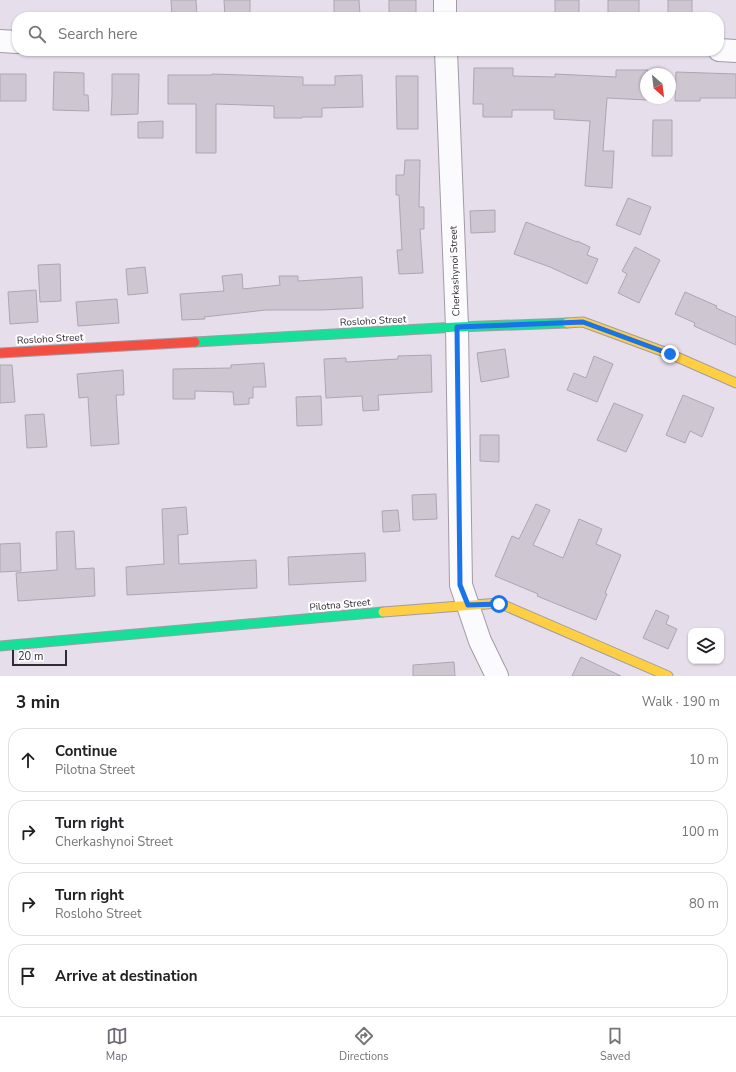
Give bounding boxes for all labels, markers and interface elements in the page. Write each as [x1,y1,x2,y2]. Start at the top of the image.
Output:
search box [12,12,724,56]
icon: search [26,23,48,45]
text: Search here [58,24,138,44]
north arrow [640,68,676,104]
street label: Cherkashynoi Street [446,225,464,316]
street label: Rosloho Street [339,312,407,330]
street label: Rosloho Street [16,330,84,348]
route end [661,345,679,363]
street label: Pilotna Street [309,595,372,615]
route start [490,595,508,613]
map controls [688,628,724,664]
button: layers [688,628,724,664]
scale bar [12,648,67,667]
text: 20 m [18,649,43,664]
text: 3 min [16,691,60,714]
text: Walk · 190 m [642,693,720,711]
text: Continue [55,741,117,761]
icon: ahead [17,749,39,771]
text: 10 m [689,751,719,769]
text: Pilotna Street [55,761,135,779]
text: Turn right [55,813,124,833]
icon: right [17,821,39,843]
text: 100 m [681,823,719,841]
text: Cherkashynoi Street [55,833,173,851]
text: Turn right [55,885,124,905]
icon: right [17,893,39,915]
text: 80 m [689,895,719,913]
text: Rosloho Street [55,905,141,923]
icon: arrive [17,965,39,987]
text: Arrive at destination [55,966,198,986]
tab: Map [106,1025,128,1064]
tab: Directions [339,1025,389,1064]
tab: Saved [600,1025,630,1064]

